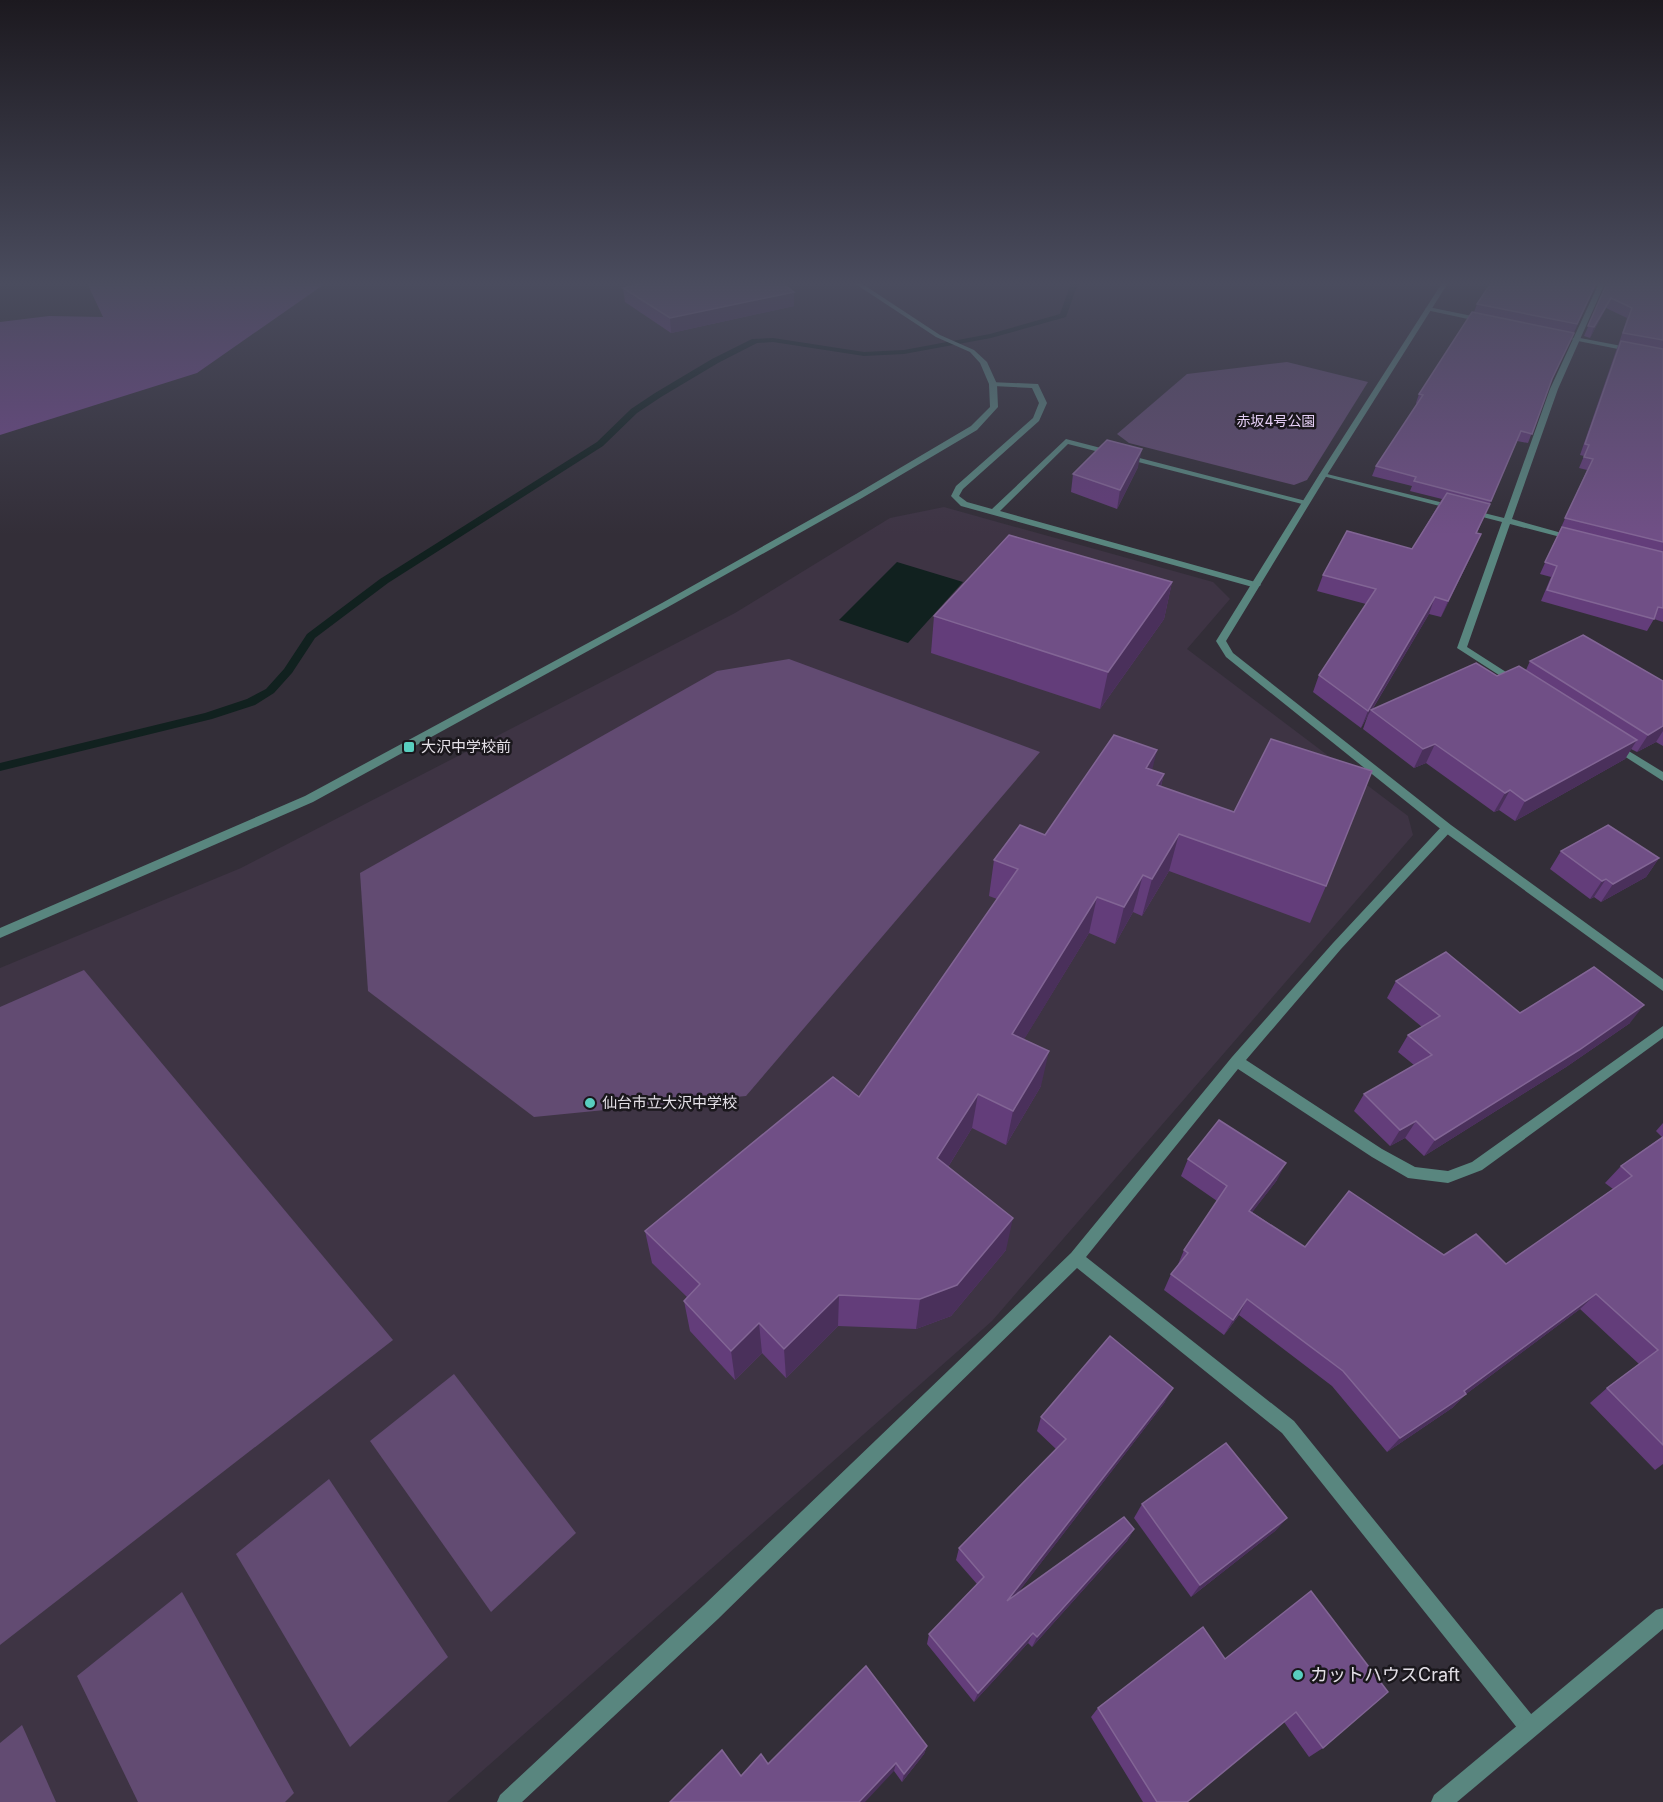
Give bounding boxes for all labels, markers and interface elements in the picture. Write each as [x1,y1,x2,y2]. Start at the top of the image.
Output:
park label: 赤坂4号公園 [1236,412,1316,429]
place label: 大沢中学校前 [421,737,511,756]
marker: 大沢中学校前 [402,740,416,754]
place label: 仙台市立大沢中学校 [602,1093,737,1112]
marker: 仙台市立大沢中学校 [583,1096,597,1110]
place label: カットハウスCraft [1310,1664,1460,1685]
marker: カットハウスCraft [1291,1668,1305,1682]

